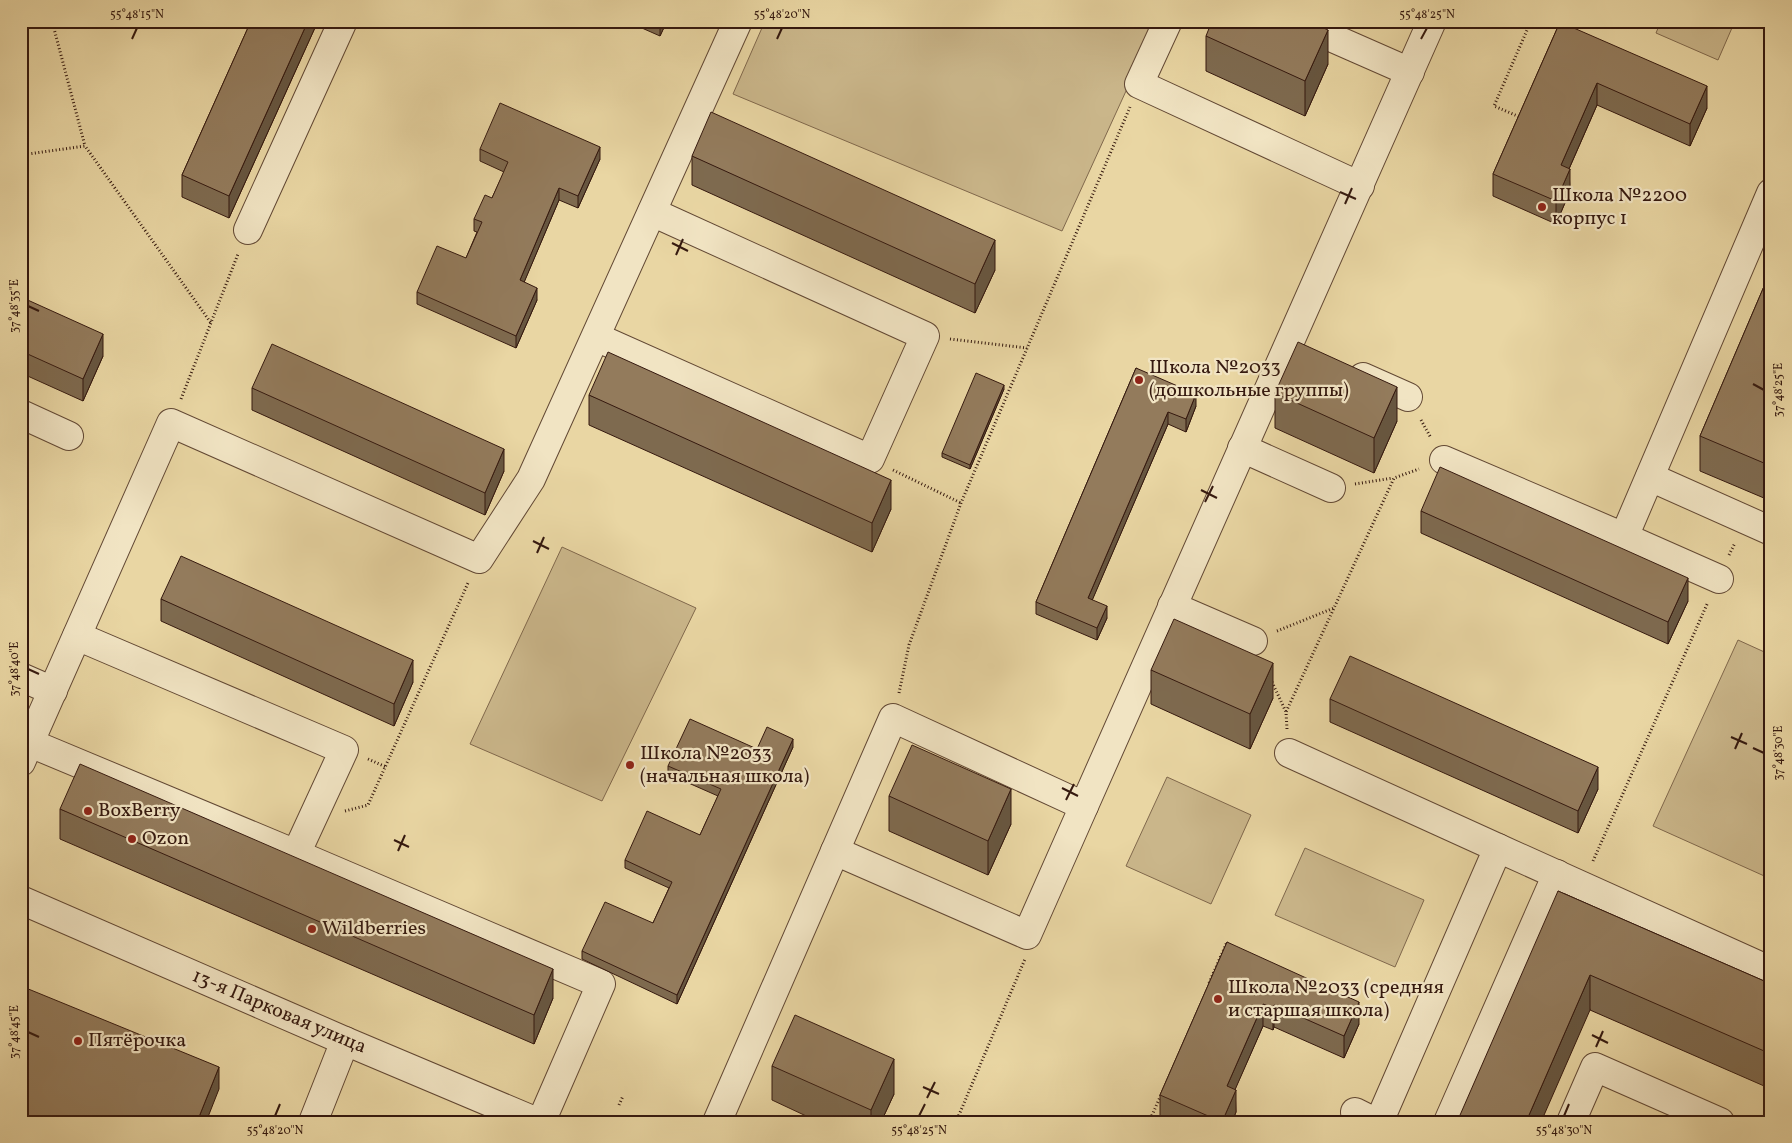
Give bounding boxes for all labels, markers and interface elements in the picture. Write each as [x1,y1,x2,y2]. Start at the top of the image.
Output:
text: 55°48'15"N [110,7,164,23]
text: 55°48'20"N [754,7,810,23]
text: 55°48'25"N [1399,7,1455,23]
place label: Школа №2200 корпус 1 [1552,182,1687,233]
marker: Школа №2200 корпус 1 [1536,201,1548,213]
text: 37°48'35"E [7,279,23,333]
place label: Школа №2033 (дошкольные группы) [1149,354,1349,405]
text: 37°48'25"E [1771,363,1787,417]
marker: Школа №2033 (дошкольные группы) [1133,374,1145,386]
text: 37°48'40"E [7,641,23,697]
text: 37°48'30"E [1771,725,1787,781]
place label: Школа №2033 (начальная школа) [640,740,810,791]
marker: Школа №2033 (начальная школа) [624,759,636,771]
place label: BoxBerry [98,797,181,825]
marker: BoxBerry [82,805,94,817]
place label: Ozon [142,825,189,853]
marker: Ozon [126,833,138,845]
place label: Wildberries [322,915,426,943]
marker: Wildberries [306,923,318,935]
street label: 13-я Парковая улица [187,963,371,1061]
place label: Школа №2033 (средняя и старшая школа) [1228,974,1444,1025]
marker: Школа №2033 (средняя и старшая школа) [1212,993,1224,1005]
text: 37°48'45"E [7,1005,23,1059]
place label: Пятёрочка [88,1027,186,1055]
marker: Пятёрочка [72,1035,84,1047]
text: 55°48'20"N [247,1123,303,1139]
text: 55°48'25"N [891,1123,947,1139]
text: 55°48'30"N [1536,1123,1592,1139]

